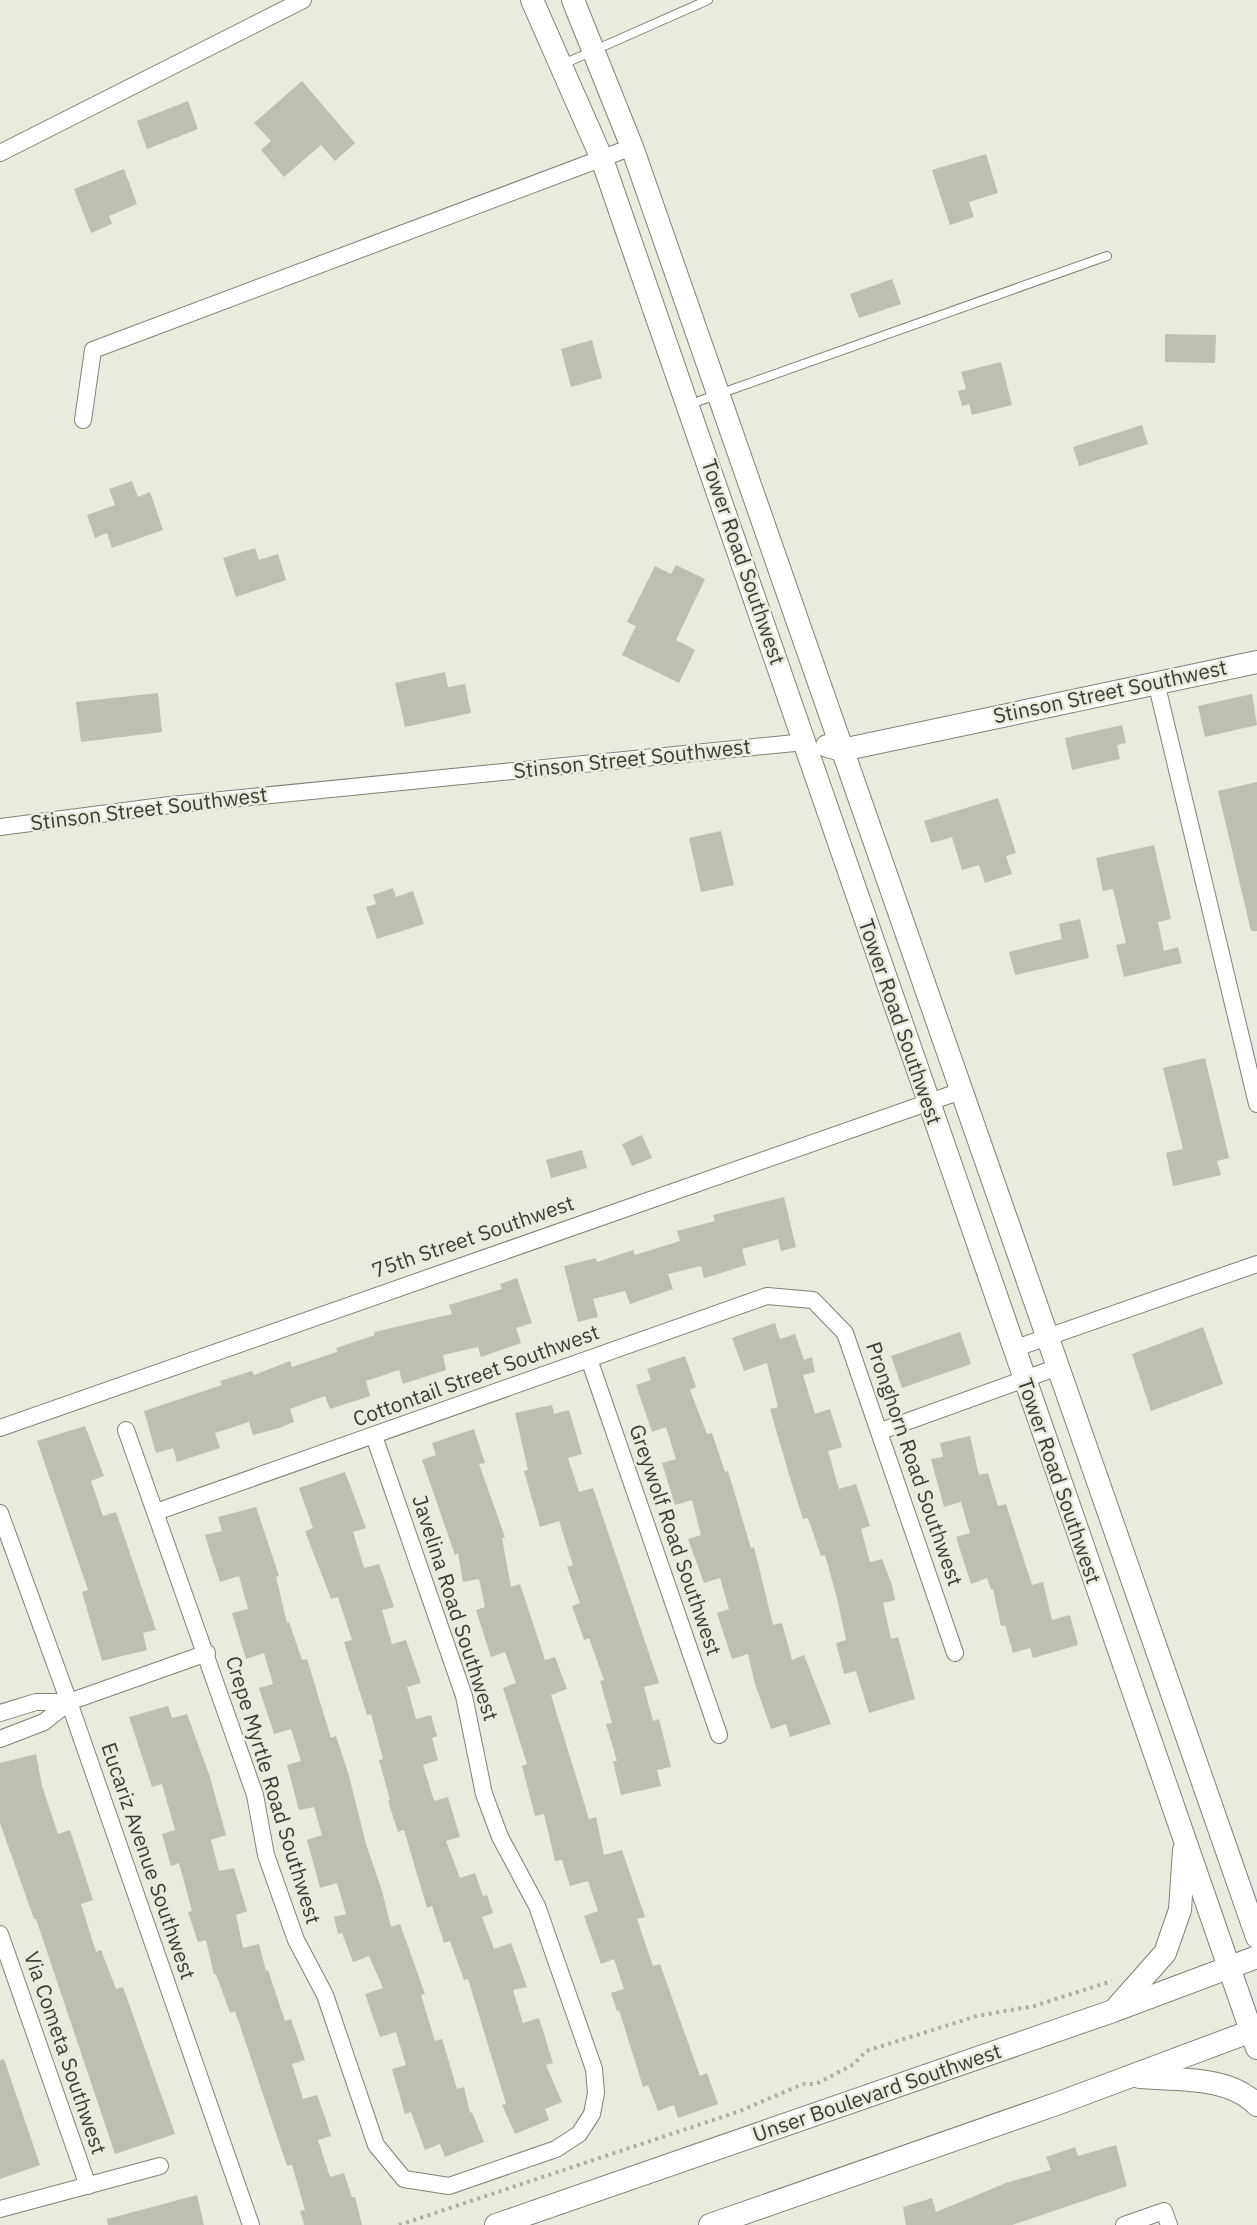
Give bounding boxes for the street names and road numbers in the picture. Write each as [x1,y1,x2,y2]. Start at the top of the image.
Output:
street label: Tower Road Southwest [696,455,792,668]
street label: Stinson Street Southwest [990,653,1229,729]
street label: Stinson Street Southwest [512,732,752,784]
street label: Stinson Street Southwest [29,780,269,836]
street label: Tower Road Southwest [853,915,949,1128]
street label: 75th Street Southwest [368,1188,578,1284]
street label: Cottontail Street Southwest [349,1317,603,1433]
street label: Pronghorn Road Southwest [860,1338,970,1589]
street label: Tower Road Southwest [1012,1374,1108,1587]
street label: Greywolf Road Southwest [623,1420,729,1659]
street label: Javelina Road Southwest [406,1491,506,1724]
street label: Crepe Myrtle Road Southwest [220,1652,328,1927]
street label: Eucariz Avenue Southwest [95,1739,203,1983]
street label: Via Cometa Southwest [18,1948,114,2158]
street label: Unser Boulevard Southwest [749,2036,1005,2148]

